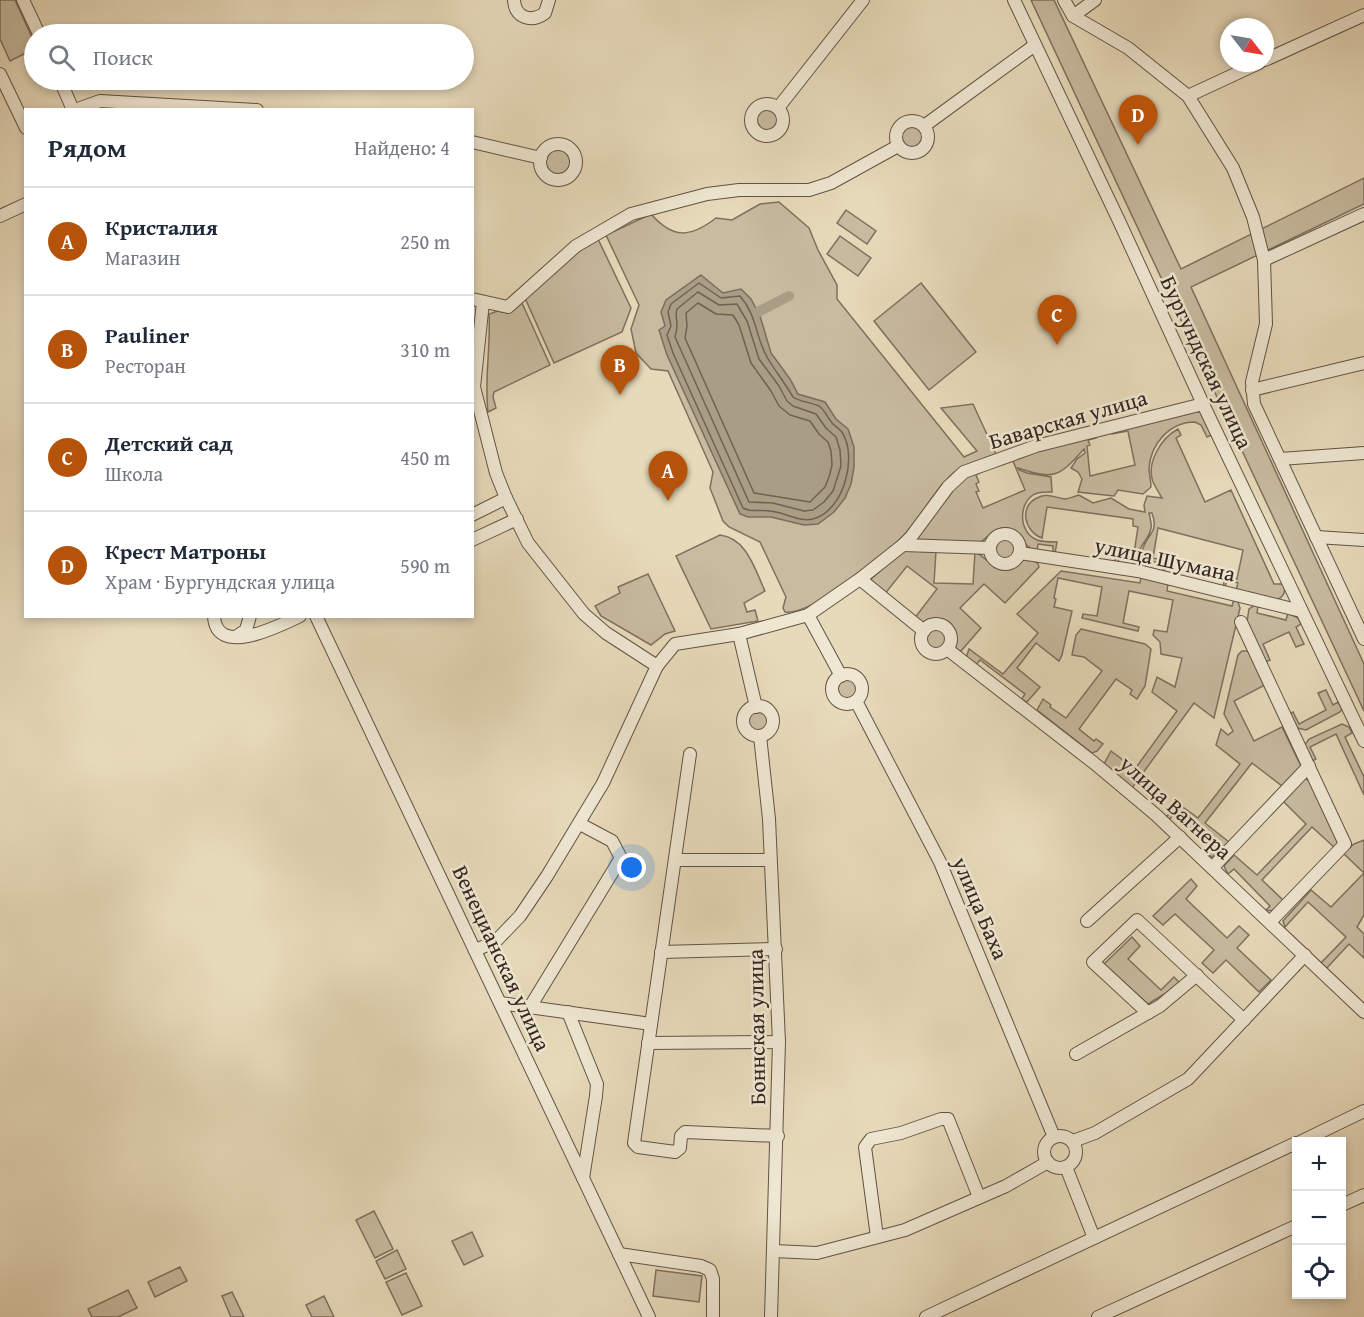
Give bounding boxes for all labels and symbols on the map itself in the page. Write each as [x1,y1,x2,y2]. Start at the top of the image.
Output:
north arrow [1220,18,1274,72]
pin: D [1118,96,1158,145]
street label: Бургундская улица [1153,270,1261,454]
pin: C [1038,296,1076,345]
pin: B [600,346,640,395]
street label: Баварская улица [985,381,1151,457]
pin: A [648,452,688,501]
street label: улица Шумана [1091,528,1239,590]
street label: улица Вагнера [1112,747,1240,867]
street label: улица Баха [945,851,1017,965]
your location [617,853,646,882]
street label: Венецианская улица [445,860,559,1057]
street label: Боннская улица [739,948,773,1105]

